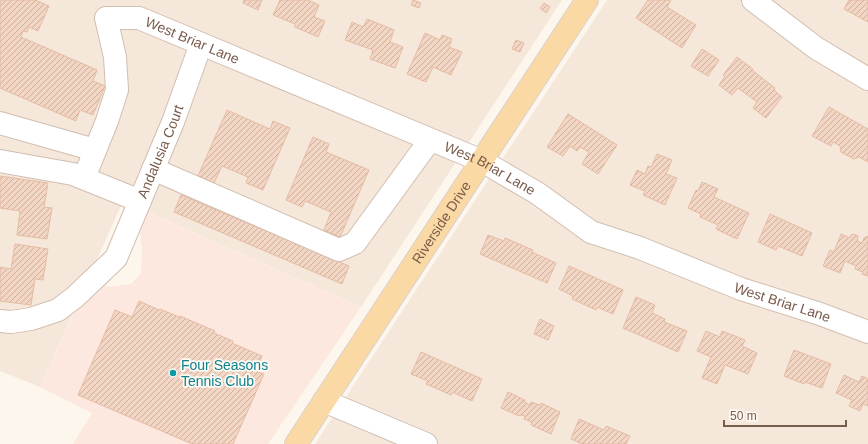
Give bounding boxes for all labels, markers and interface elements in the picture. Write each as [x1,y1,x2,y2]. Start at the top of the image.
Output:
street label: West Briar Lane [143,14,242,67]
street label: Andalusia Court [134,103,187,201]
street label: West Briar Lane [442,138,538,198]
street label: Riverside Drive [409,178,474,266]
street label: West Briar Lane [732,279,833,325]
place label: Four Seasons Tennis Club [181,357,268,389]
marker: Four Seasons Tennis Club [168,368,178,378]
scale bar [724,402,846,428]
text: 50 m [730,409,757,423]

